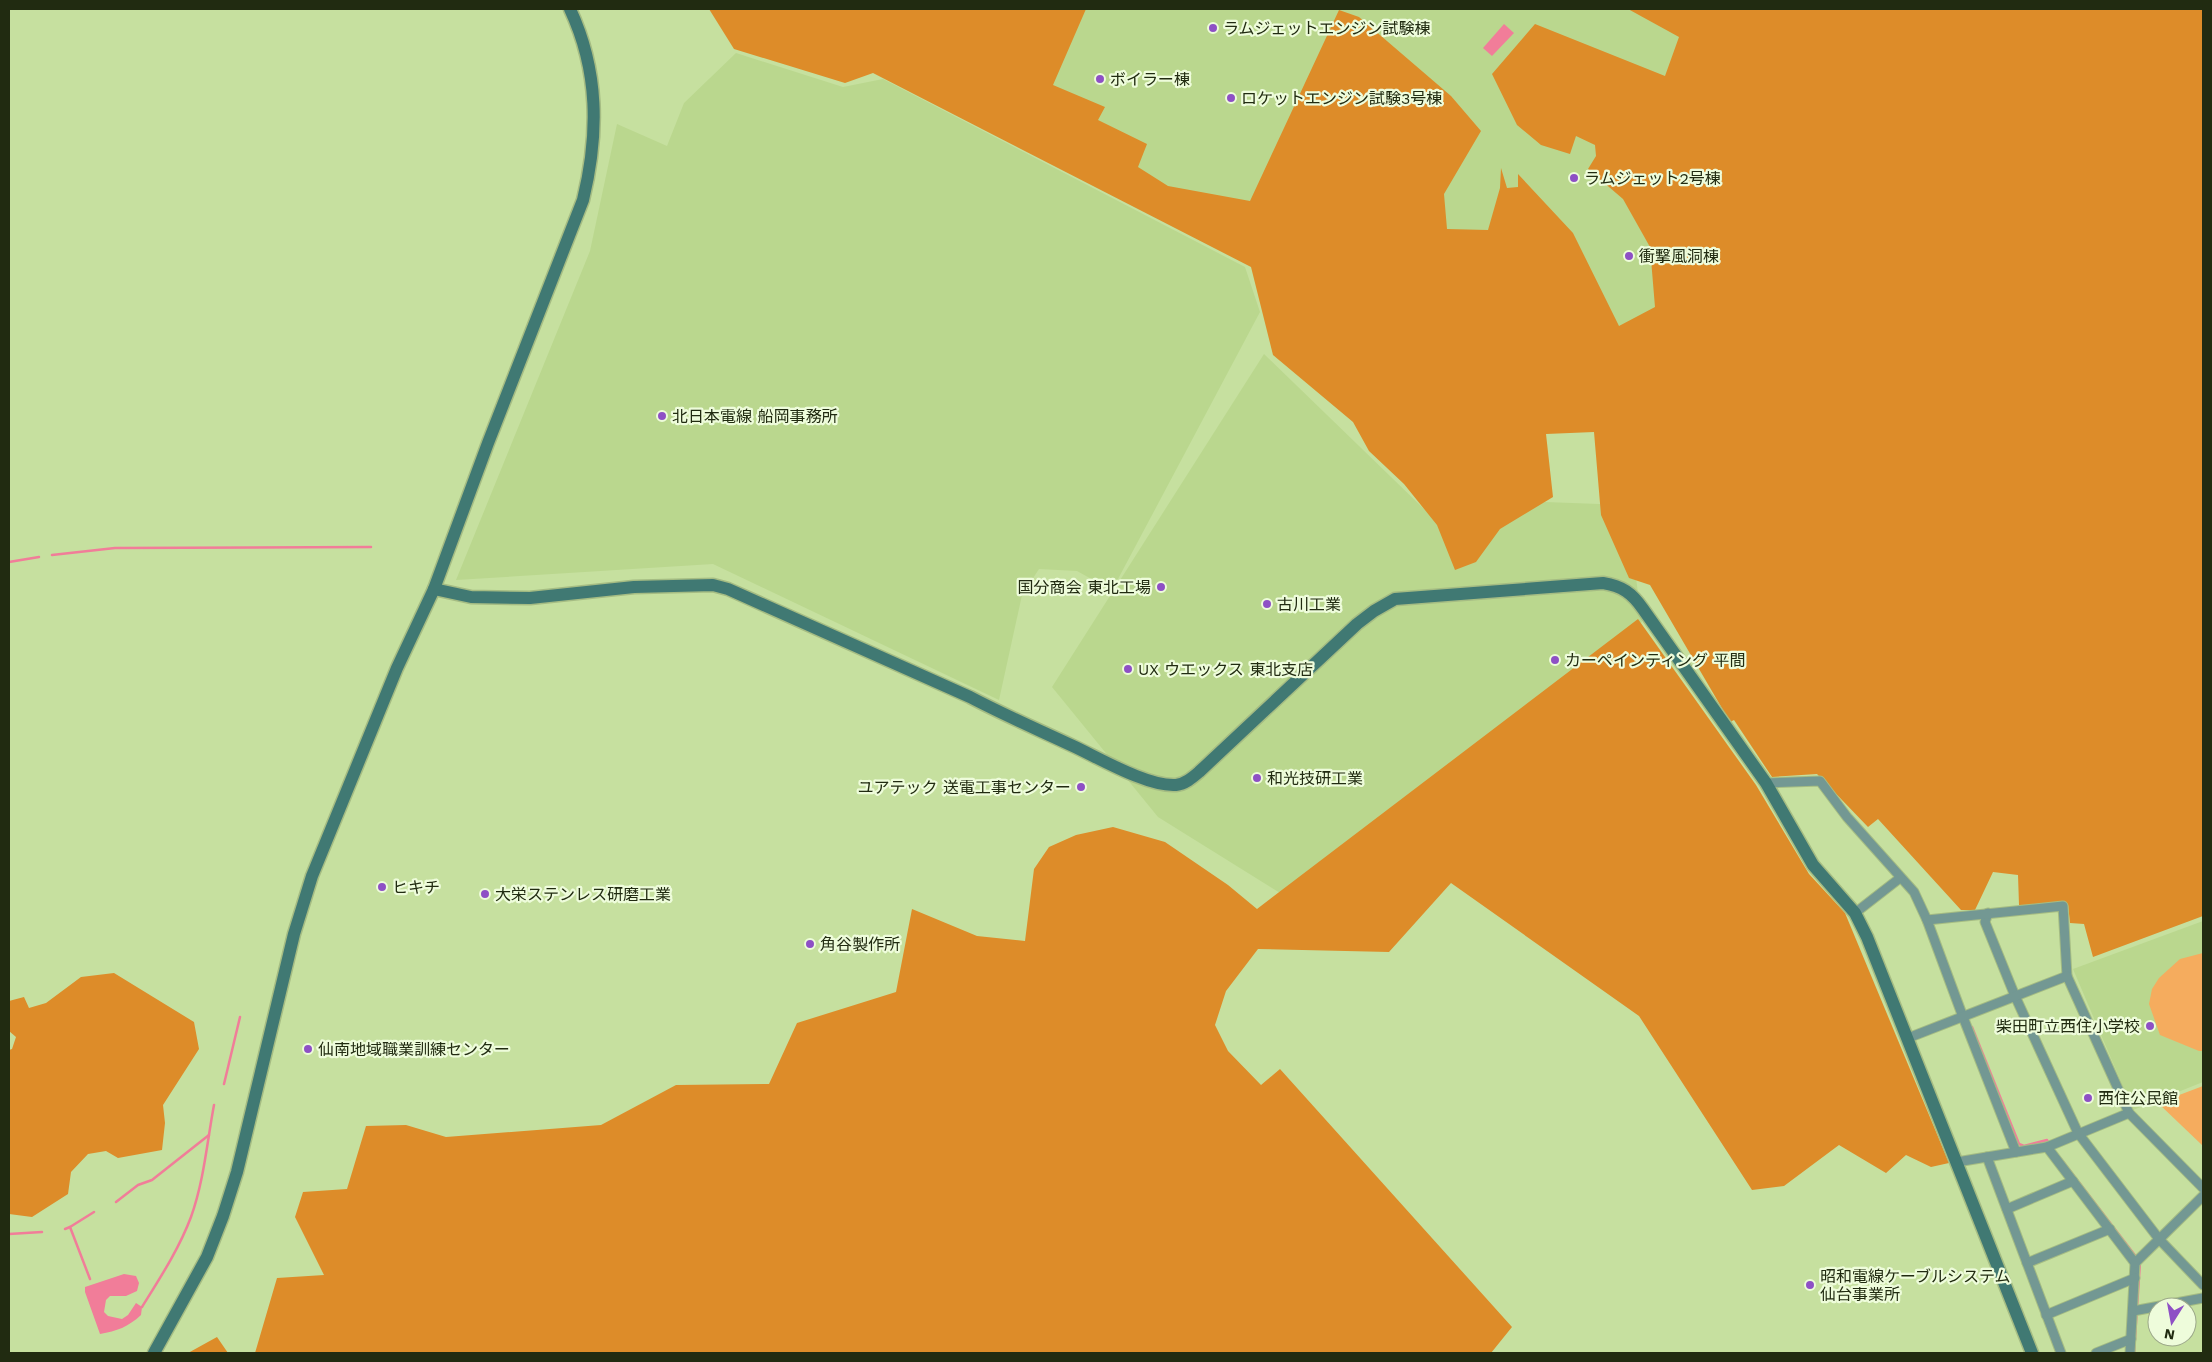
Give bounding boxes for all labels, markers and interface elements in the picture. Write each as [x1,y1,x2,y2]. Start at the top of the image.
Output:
place label: ラムジェットエンジン試験棟 [1223,19,1431,38]
marker: ラムジェットエンジン試験棟 [1207,22,1219,34]
place label: ボイラー棟 [1110,70,1190,89]
marker: ボイラー棟 [1094,73,1106,85]
place label: ロケットエンジン試験3号棟 [1241,89,1442,108]
marker: ロケットエンジン試験3号棟 [1225,92,1237,104]
place label: ラムジェット2号棟 [1584,169,1721,188]
marker: ラムジェット2号棟 [1568,172,1580,184]
place label: 衝撃風洞棟 [1639,247,1719,266]
marker: 衝撃風洞棟 [1623,250,1635,262]
place label: 北日本電線 船岡事務所 [672,407,837,426]
marker: 北日本電線 船岡事務所 [656,410,668,422]
place label: 国分商会 東北工場 [1018,578,1151,597]
marker: 国分商会 東北工場 [1155,581,1167,593]
place label: 古川工業 [1277,595,1341,614]
marker: 古川工業 [1261,598,1273,610]
place label: カーペインティング 平間 [1565,651,1746,670]
marker: カーペインティング 平間 [1549,654,1561,666]
place label: UX ウエックス 東北支店 [1138,660,1313,679]
marker: UX ウエックス 東北支店 [1122,663,1134,675]
place label: 和光技研工業 [1267,769,1363,788]
marker: 和光技研工業 [1251,772,1263,784]
place label: ユアテック 送電工事センター [858,778,1071,797]
marker: ユアテック 送電工事センター [1075,781,1087,793]
place label: ヒキチ [392,878,440,897]
marker: ヒキチ [376,881,388,893]
place label: 大栄ステンレス研磨工業 [495,885,671,904]
marker: 大栄ステンレス研磨工業 [479,888,491,900]
place label: 角谷製作所 [820,935,900,954]
marker: 角谷製作所 [804,938,816,950]
place label: 柴田町立西住小学校 [1996,1017,2140,1036]
marker: 柴田町立西住小学校 [2144,1020,2156,1032]
place label: 仙南地域職業訓練センター [318,1040,510,1059]
marker: 仙南地域職業訓練センター [302,1043,314,1055]
place label: 西住公民館 [2098,1089,2178,1108]
marker: 西住公民館 [2082,1092,2094,1104]
place label: 昭和電線ケーブルシステム 仙台事業所 [1820,1267,2011,1304]
marker: 昭和電線ケーブルシステム 仙台事業所 [1804,1279,1816,1291]
north arrow [2147,1297,2197,1347]
text: N [2163,1326,2176,1344]

